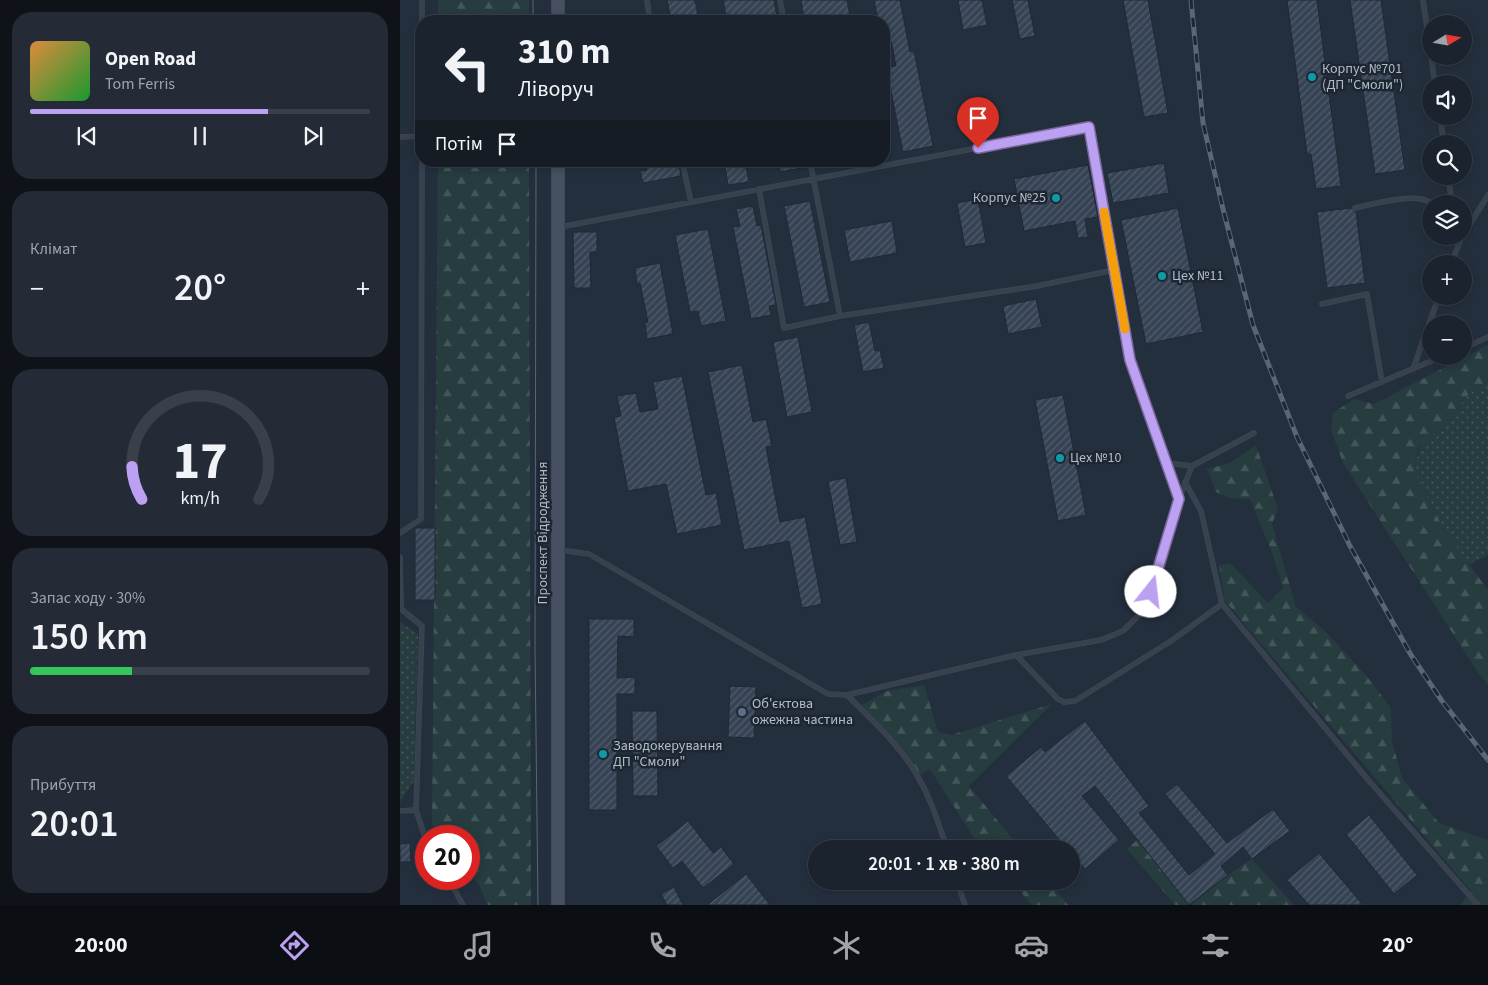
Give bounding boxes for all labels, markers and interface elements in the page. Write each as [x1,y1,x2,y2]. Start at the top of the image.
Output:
north arrow [1422,15,1472,65]
map controls [1422,15,1472,365]
text: 310 m [518,27,610,77]
icon: left [435,35,500,100]
text: Open Road [105,46,196,73]
place label: Корпус №701 (ДП "Смоли") [1322,59,1403,95]
marker: Корпус №701 (ДП "Смоли") [1306,71,1318,83]
text: Tom Ferris [105,73,175,95]
text: Ліворуч [518,73,594,105]
button: sound [1422,75,1472,125]
pin [957,97,999,148]
icon: arrive [964,104,992,132]
icon: previous [73,122,101,150]
icon: pause [186,122,214,150]
icon: next [299,122,327,150]
icon: arrive [493,130,521,158]
text: Потім [435,131,483,158]
button: search [1422,135,1472,185]
place label: Корпус №25 [973,188,1046,208]
marker: Корпус №25 [1050,192,1062,204]
button: layers [1422,195,1472,245]
text: Клімат [30,238,77,260]
button: + [1422,255,1472,305]
text: 20° [174,261,226,315]
place label: Цех №11 [1172,266,1223,286]
text: − [30,269,44,309]
text: + [356,269,370,309]
marker: Цех №11 [1156,270,1168,282]
button: − [1422,315,1472,365]
text: 17 [173,425,227,499]
place label: Цех №10 [1070,448,1121,468]
marker: Цех №10 [1054,452,1066,464]
street label: Проспект Відродження [533,462,553,604]
text: km/h [180,486,220,511]
position arrow [1124,565,1176,617]
text: Запас ходу · 30% [30,587,145,609]
text: 150 km [30,610,148,664]
place label: Об'єктова ожежна частина [752,694,853,730]
marker: Об'єктова ожежна частина [736,706,748,718]
place label: Заводокерування ДП "Смоли" [613,736,723,772]
marker: Заводокерування ДП "Смоли" [597,748,609,760]
text: Прибуття [30,774,96,796]
text: 20:01 [30,797,118,851]
speed limit sign: 20 [415,825,480,890]
text: 20:01 · 1 хв · 380 m [868,851,1020,878]
icon: directions [277,928,312,963]
icon: music [461,928,496,963]
icon: phone [645,928,680,963]
icon: climate [829,928,864,963]
icon: car [1014,928,1049,963]
icon: filters [1198,928,1233,963]
text: 20:00 [75,929,128,961]
text: 20° [1382,929,1413,961]

